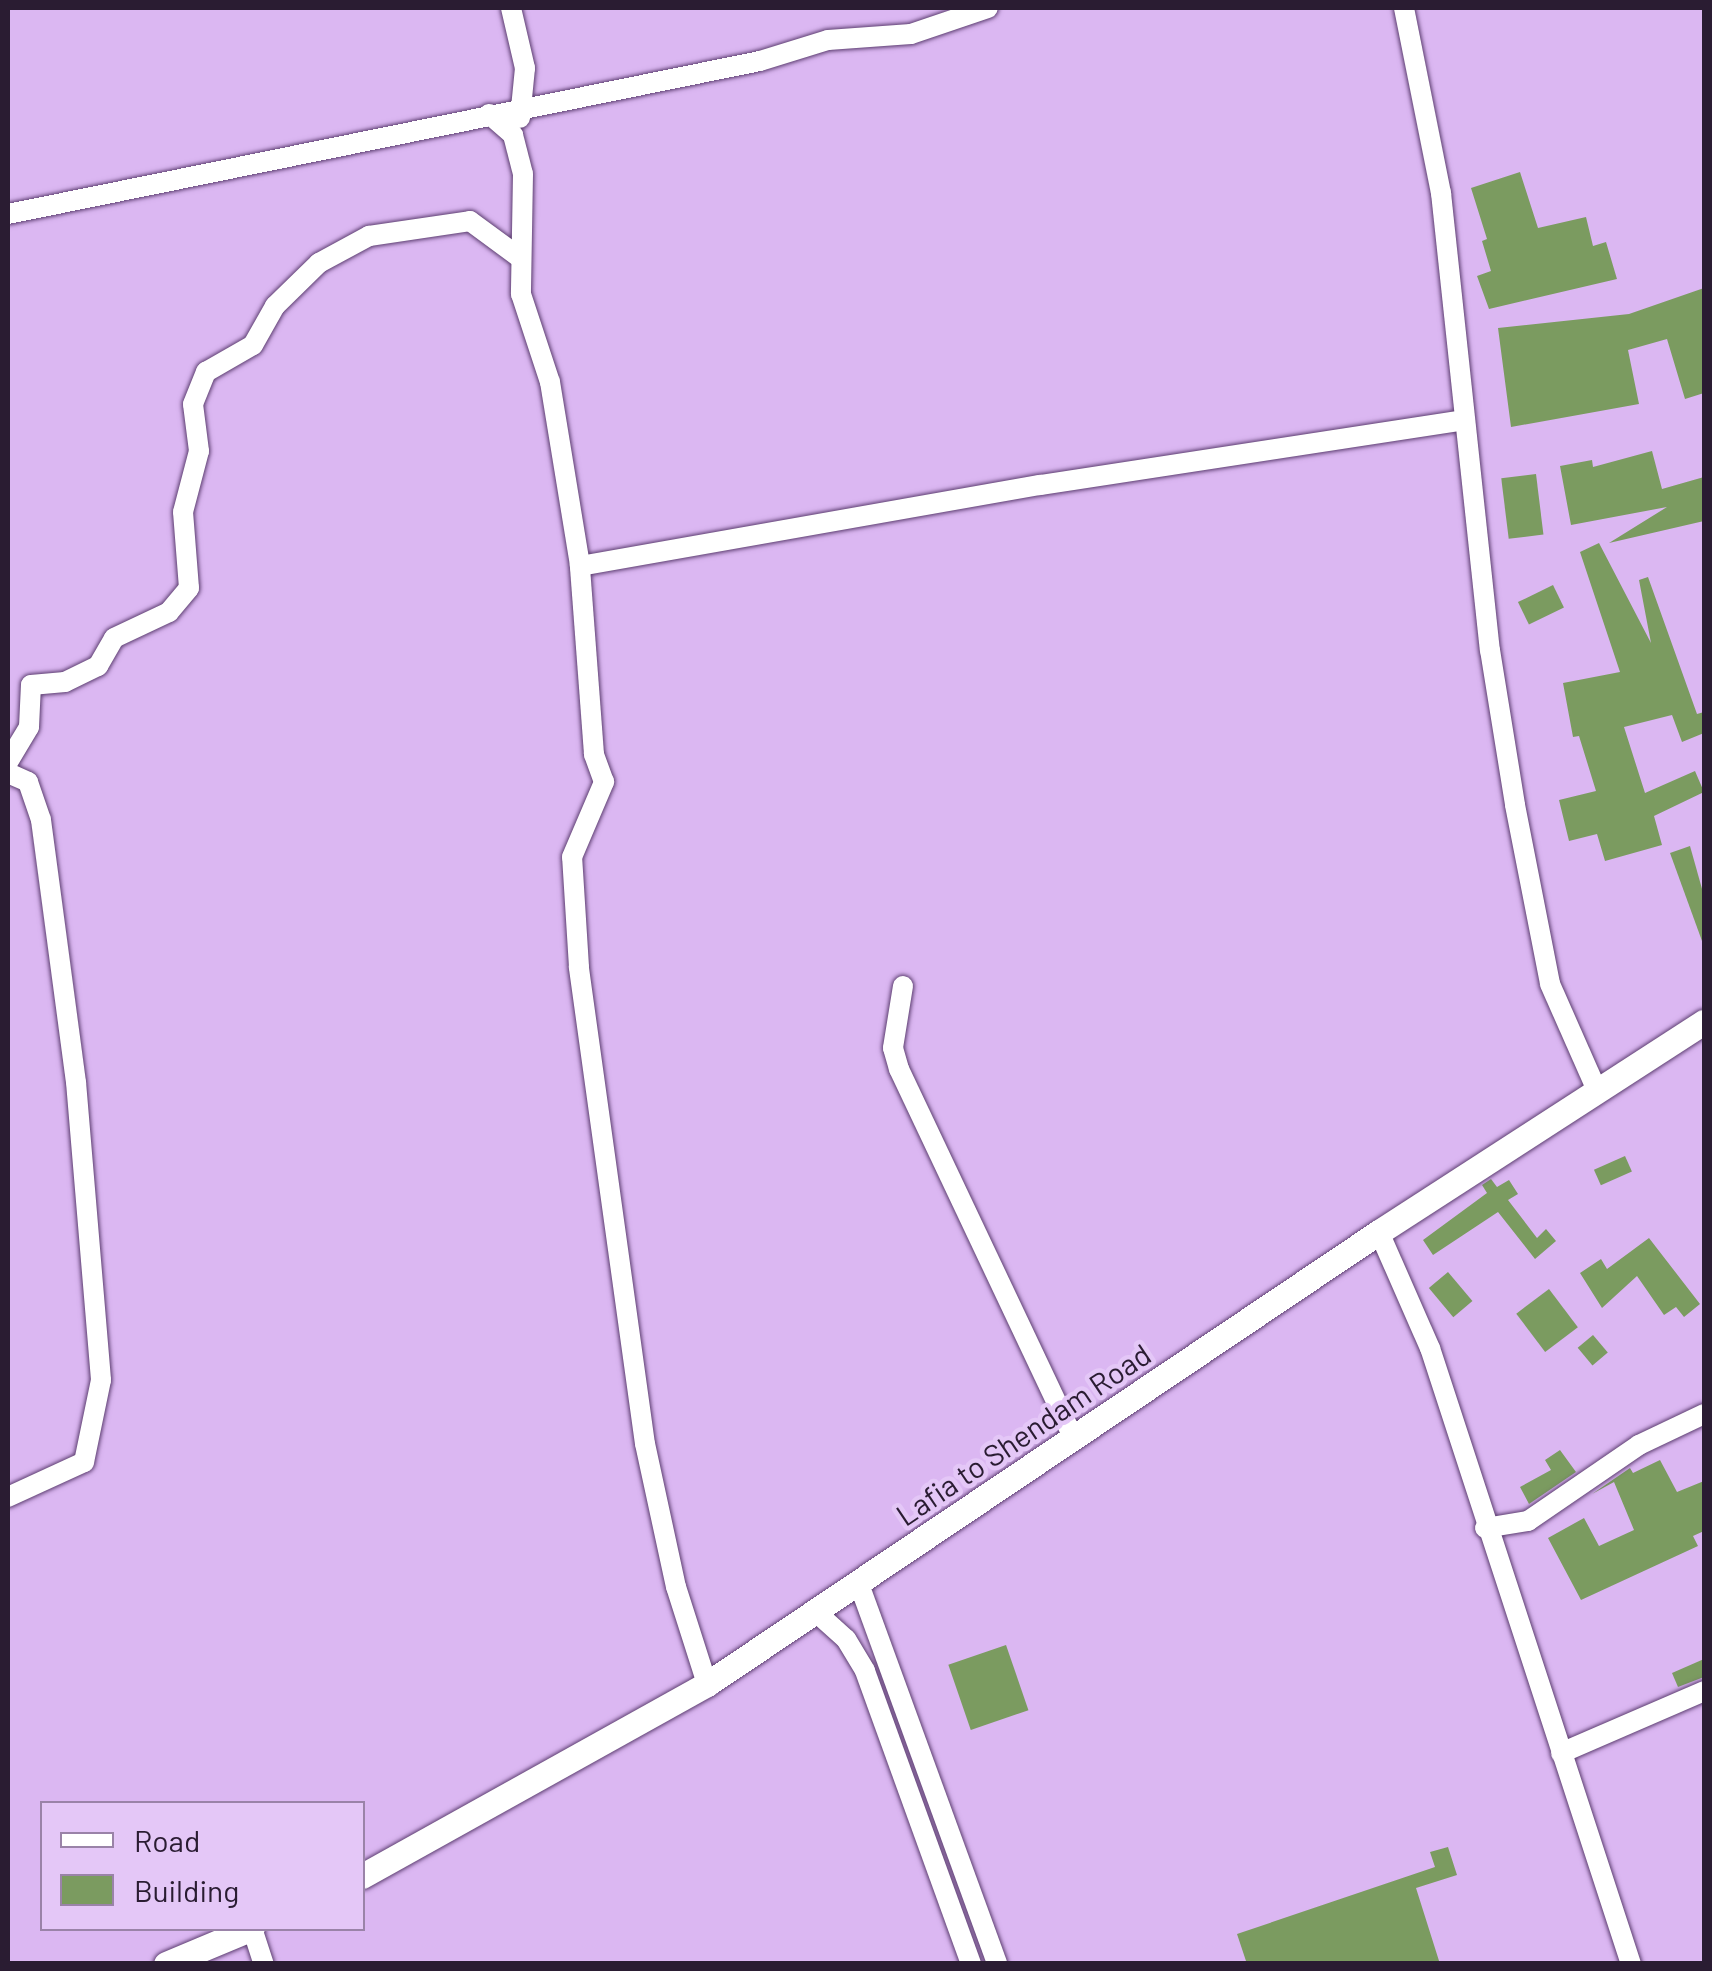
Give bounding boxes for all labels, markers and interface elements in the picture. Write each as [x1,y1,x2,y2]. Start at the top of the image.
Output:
street label: Lafia to Shendam Road [889,1335,1157,1533]
legend [40,1801,365,1931]
text: Road [134,1822,200,1858]
text: Building [134,1872,239,1908]

